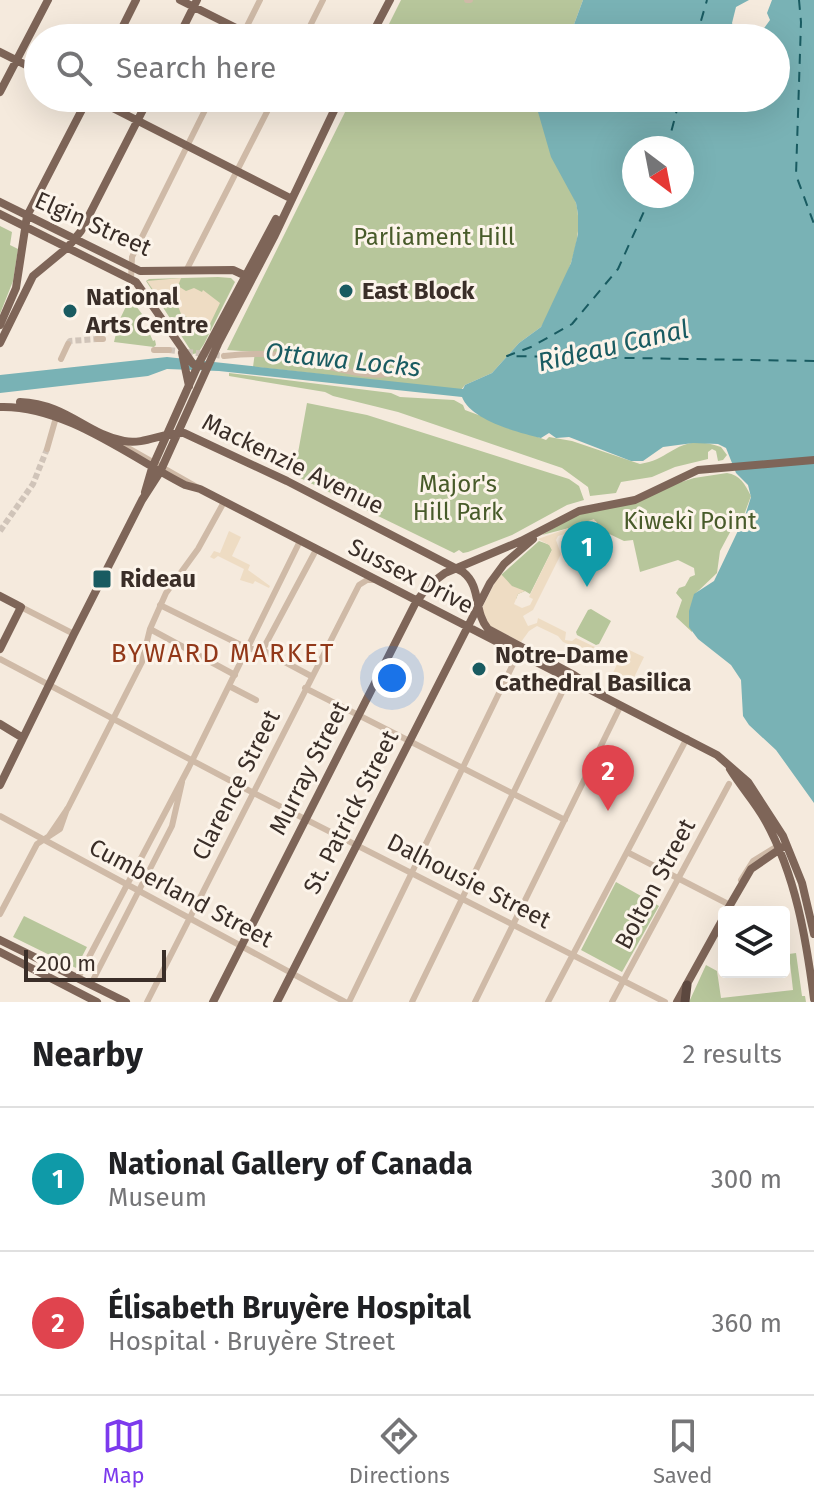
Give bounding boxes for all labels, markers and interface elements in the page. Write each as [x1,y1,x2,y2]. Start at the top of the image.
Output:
search box [24,24,790,112]
icon: search [52,46,96,90]
text: Search here [116,50,276,86]
north arrow [622,136,694,208]
street label: Elgin Street [30,186,156,262]
park label: Parliament Hill [353,223,515,251]
place label: East Block [362,277,475,305]
marker: East Block [337,282,355,300]
place label: National Arts Centre [85,283,208,339]
marker: National Arts Centre [61,302,79,320]
water label: Rideau Canal [534,314,692,378]
water label: Ottawa Locks [264,336,422,384]
street label: Mackenzie Avenue [198,408,388,520]
park label: Major's Hill Park [413,470,504,526]
park label: Kìwekì Point [623,507,757,535]
pin: 1 [561,521,613,587]
street label: Sussex Drive [344,533,478,619]
place label: Rideau [120,565,196,593]
marker: Rideau [91,568,113,590]
district label: BYWARD MARKET [111,638,335,669]
place label: Notre-Dame Cathedral Basilica [495,641,691,697]
your location [372,658,412,698]
marker: Notre-Dame Cathedral Basilica [470,660,488,678]
street label: Murray Street [263,696,355,840]
street label: Clarence Street [186,705,286,865]
street label: St. Patrick Street [298,725,404,898]
pin: 2 [582,745,634,811]
street label: Bolton Street [609,814,701,954]
street label: Dalhousie Street [383,828,556,934]
street label: Cumberland Street [84,833,278,953]
map controls [718,906,790,978]
button: layers [718,906,790,978]
scale bar [24,946,166,982]
text: 200 m [36,950,96,977]
text: Nearby [32,1034,143,1075]
text: 2 results [682,1039,782,1070]
text: National Gallery of Canada [108,1146,473,1182]
text: 1 [52,1164,64,1195]
text: 300 m [711,1164,782,1195]
text: Museum [108,1182,207,1213]
text: Élisabeth Bruyère Hospital [108,1290,471,1326]
text: 2 [51,1308,65,1339]
text: 360 m [711,1308,782,1339]
text: Hospital · Bruyère Street [108,1326,395,1357]
tab: Map [102,1414,146,1489]
tab: Directions [349,1414,450,1489]
tab: Saved [653,1414,712,1489]

